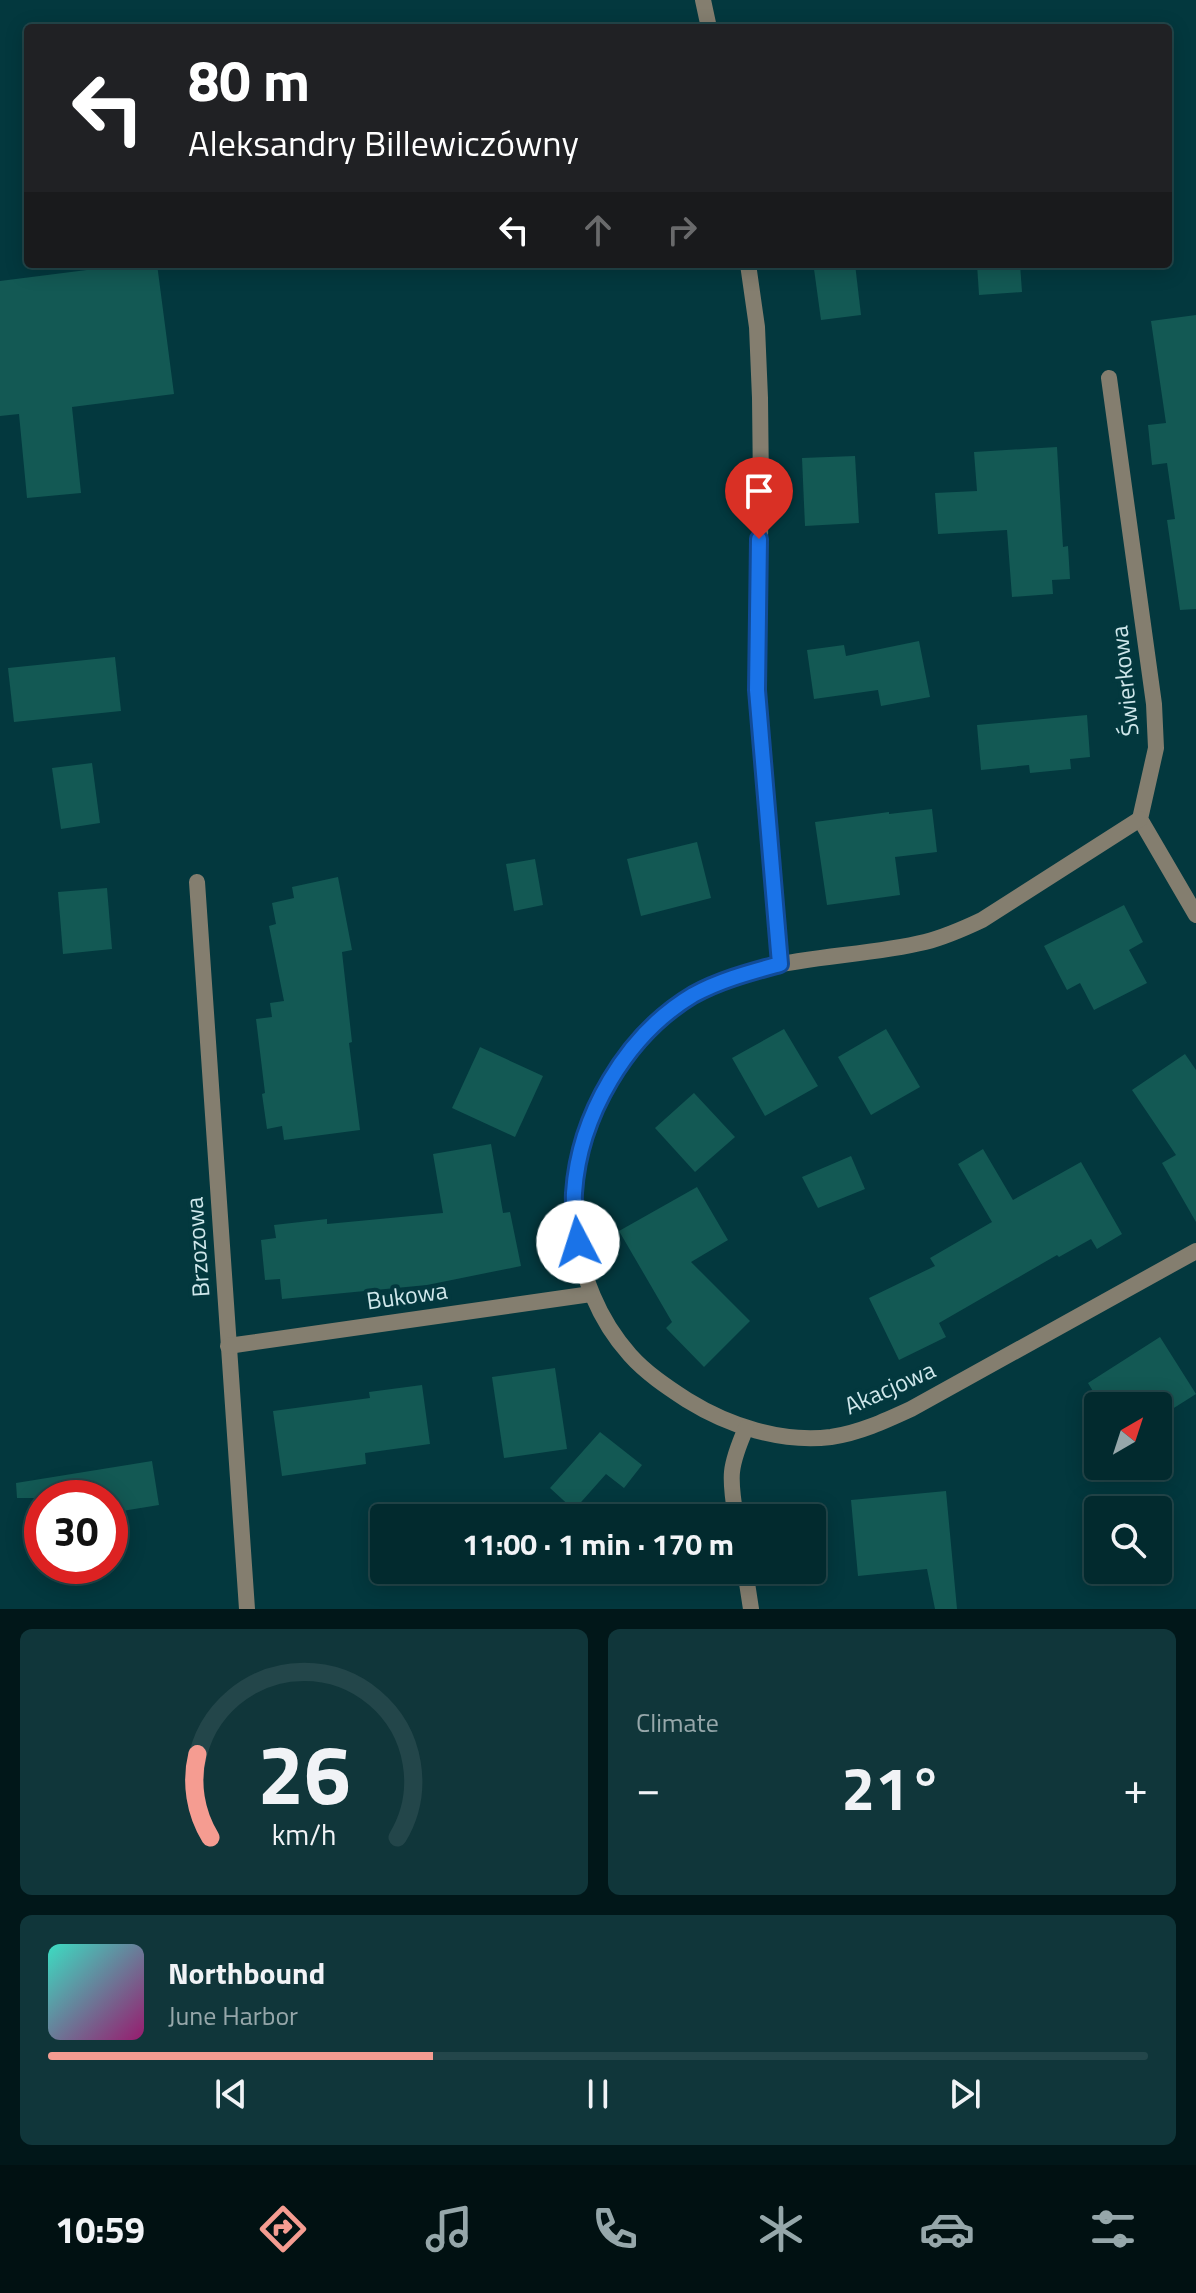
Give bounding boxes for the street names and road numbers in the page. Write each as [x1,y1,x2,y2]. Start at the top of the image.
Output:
street label: Świerkowa [1100,624,1148,738]
street label: Brzozowa [176,1196,218,1298]
street label: Bukowa [364,1272,450,1319]
street label: Akacjowa [838,1351,941,1423]

